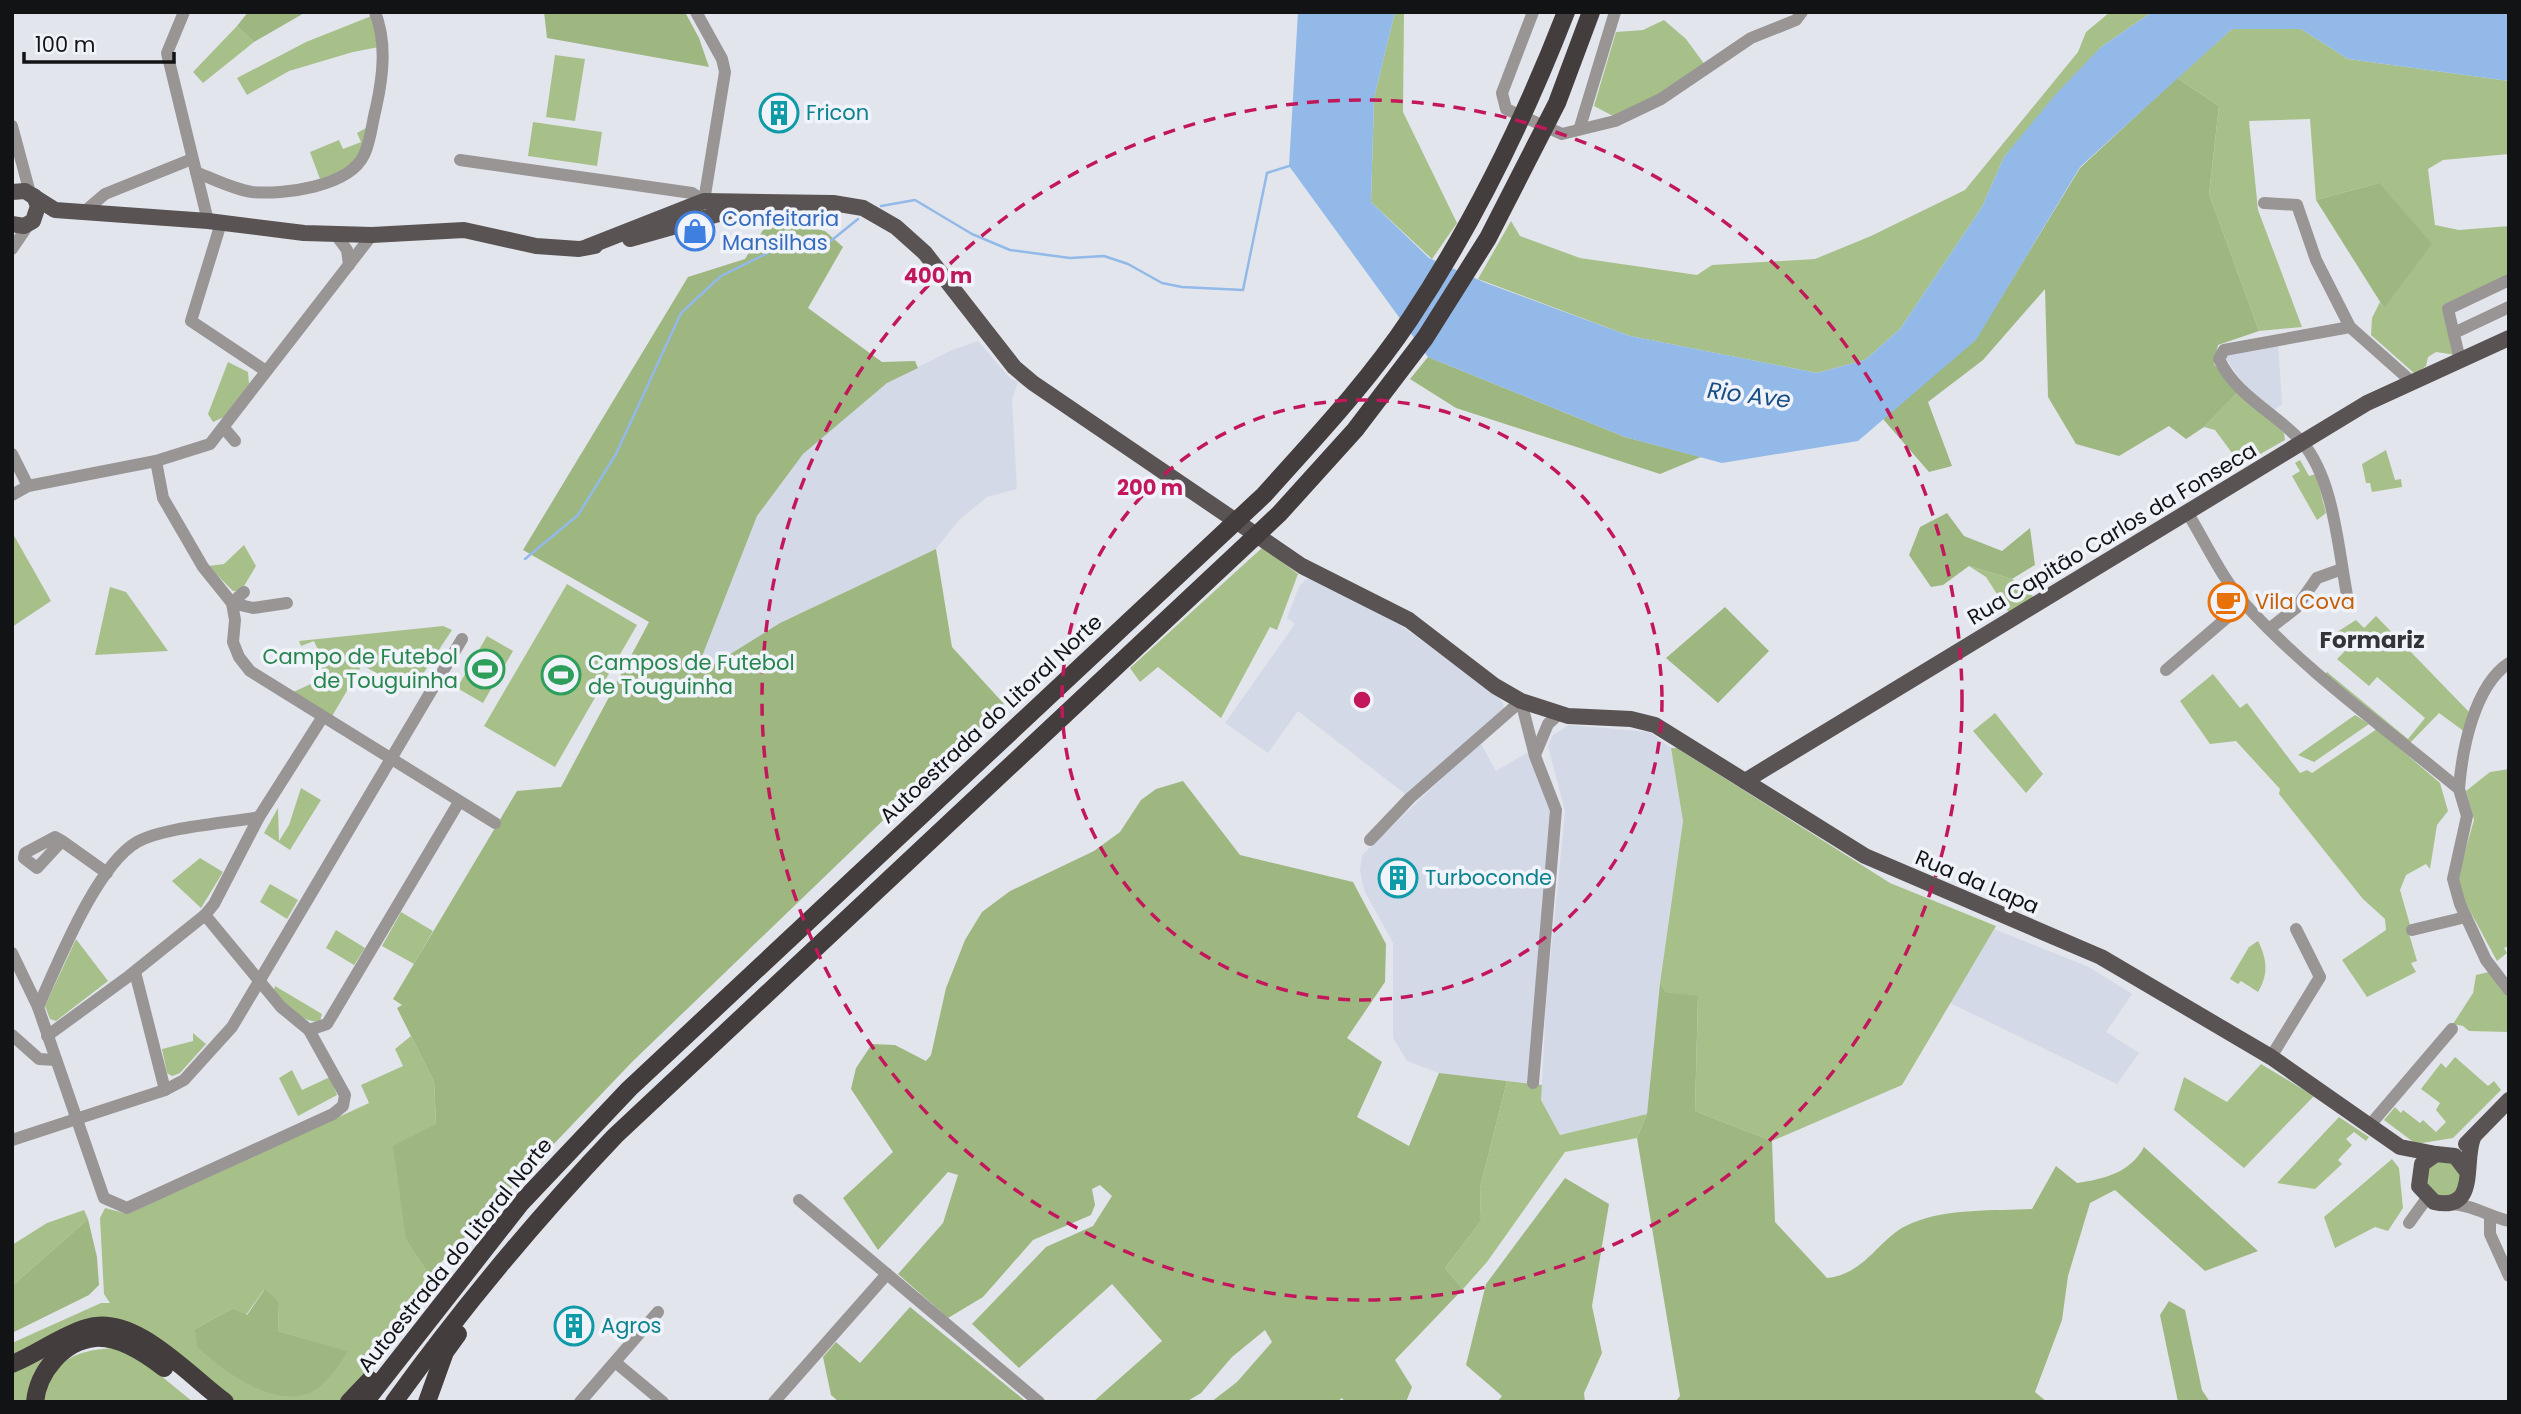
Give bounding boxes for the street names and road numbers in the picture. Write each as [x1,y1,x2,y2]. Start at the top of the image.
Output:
street label: Rua Capitão Carlos da Fonseca [1962,436,2262,632]
street label: Autoestrada do Litoral Norte [873,608,1108,830]
street label: Rua da Lapa [1911,842,2043,921]
street label: Autoestrada do Litoral Norte [351,1131,559,1378]

